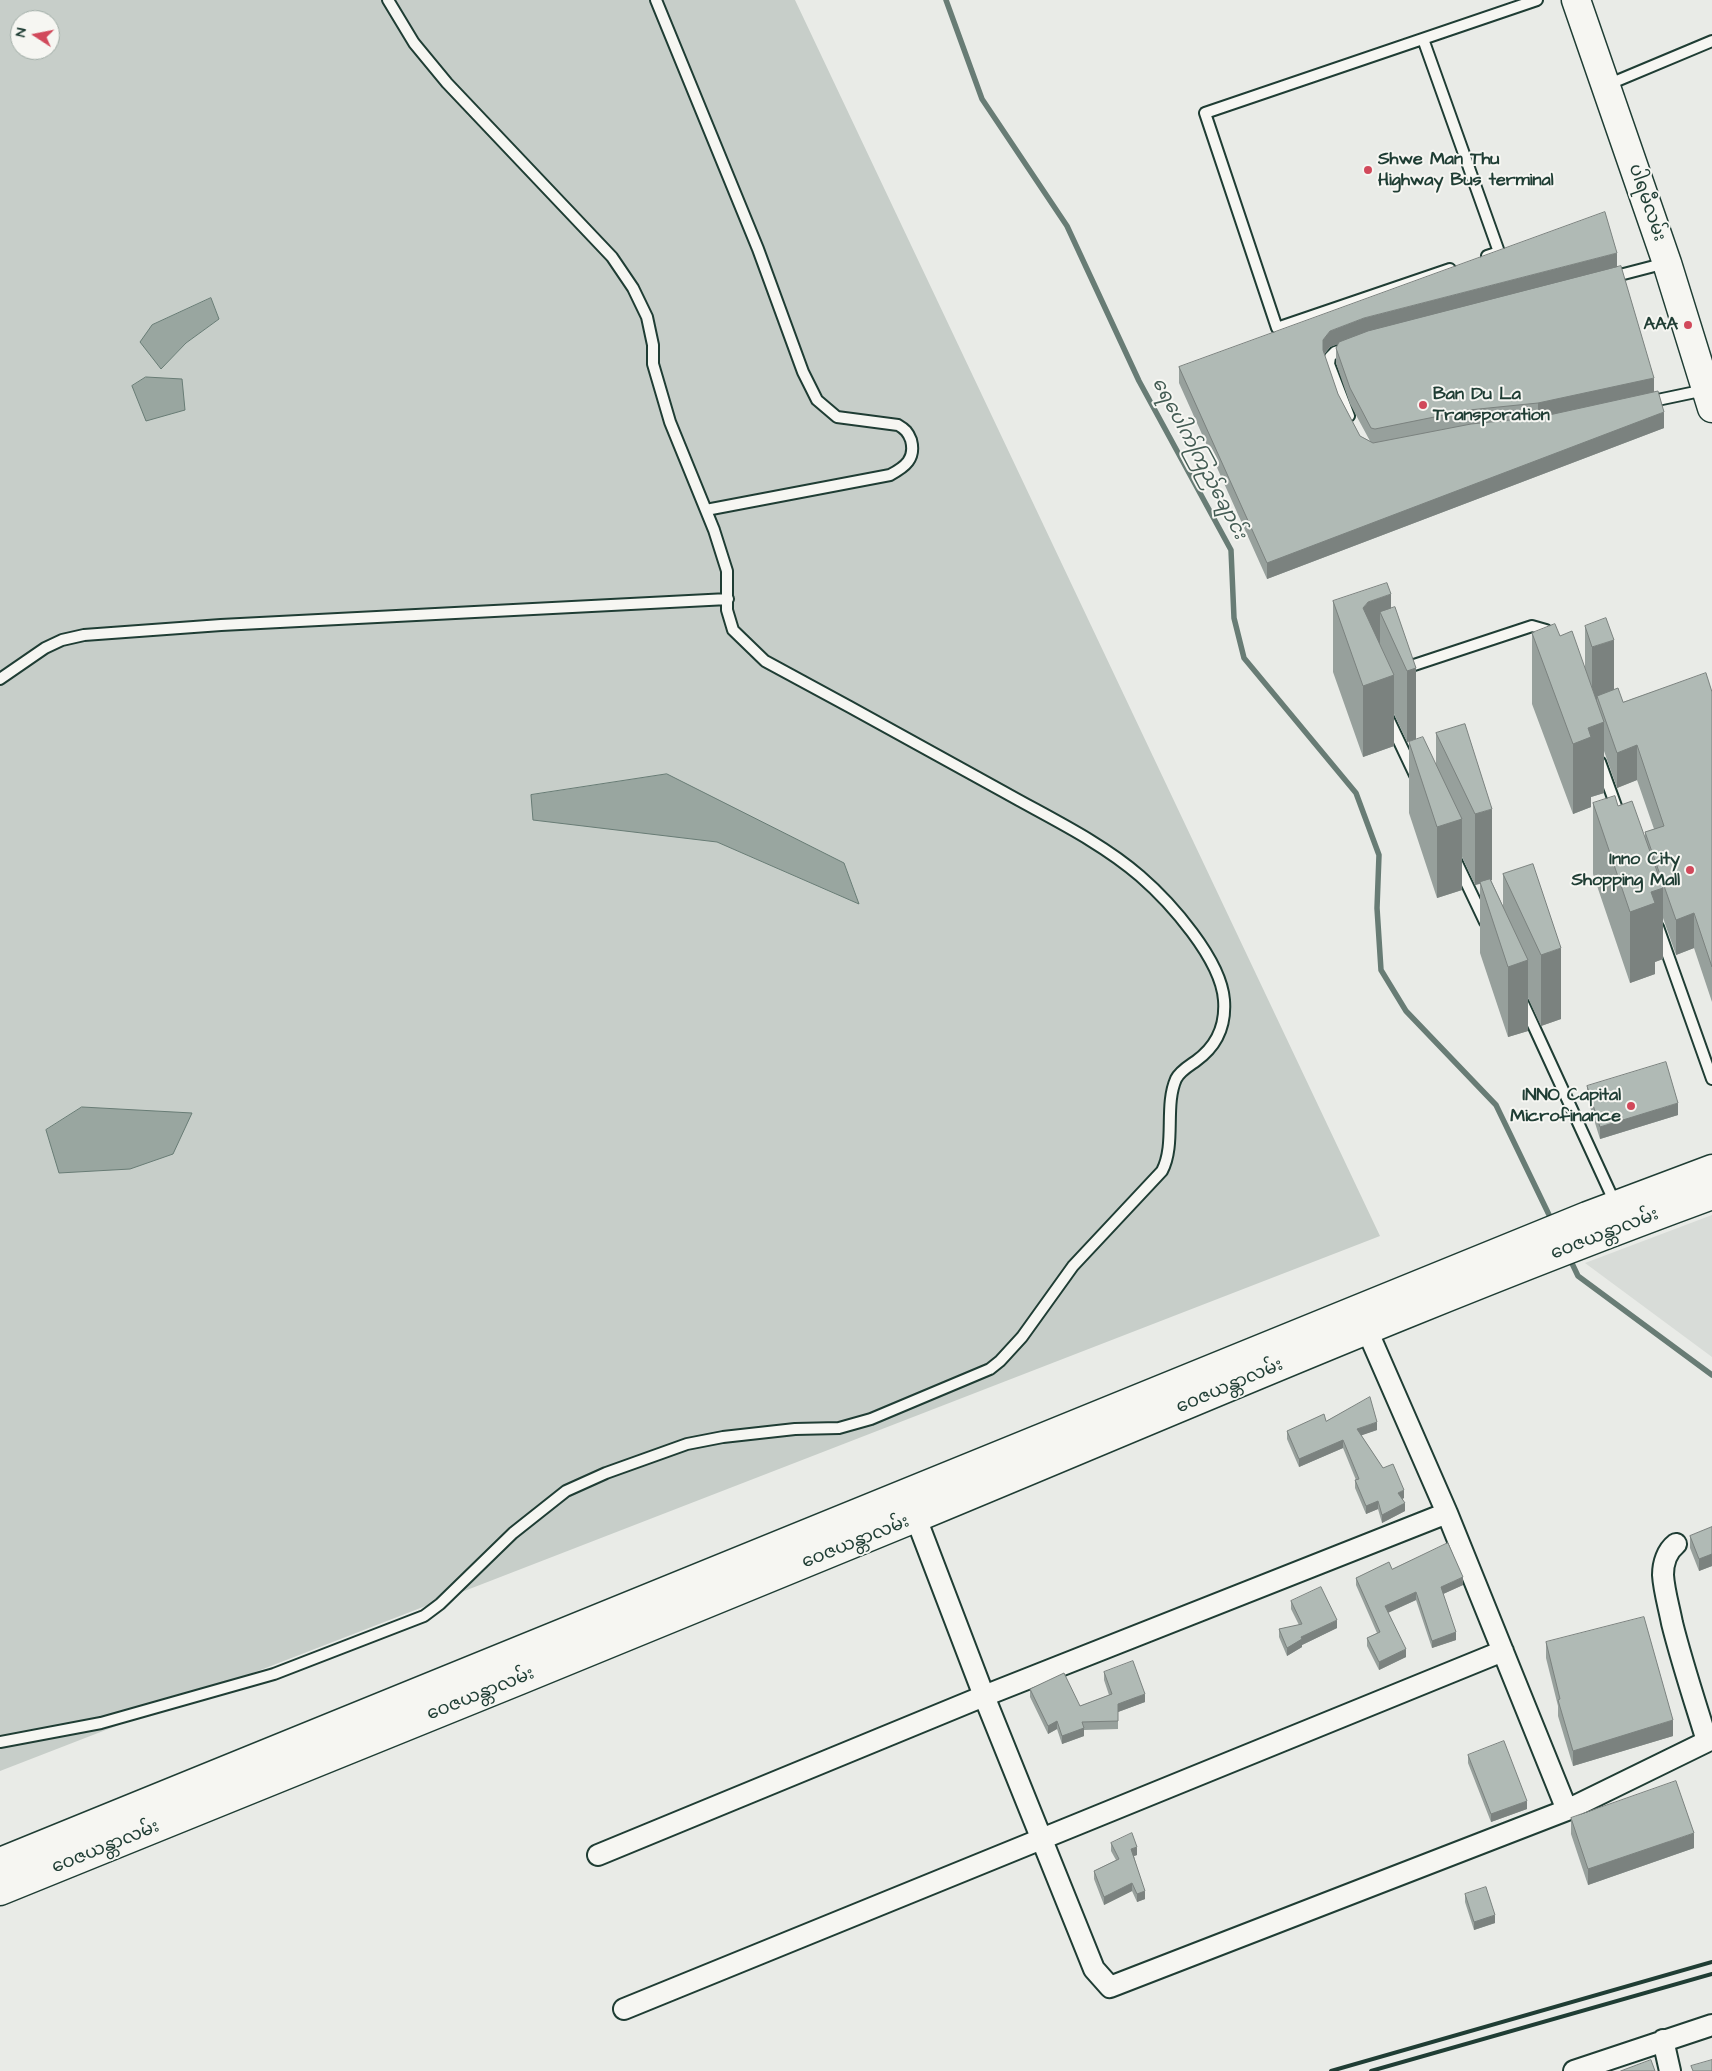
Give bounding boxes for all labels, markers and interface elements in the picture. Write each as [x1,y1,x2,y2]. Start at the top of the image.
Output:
north arrow [10,10,60,60]
text: N [11,26,32,39]
place label: Shwe Man Thu Highway Bus terminal [1378,149,1553,192]
street label: ပါရမီလမ်း [1623,162,1669,244]
marker: Shwe Man Thu Highway Bus terminal [1362,164,1374,176]
place label: AAA [1643,314,1678,336]
marker: AAA [1682,319,1694,331]
water label: ရေပေါက်ကြည်ချောင်း [1146,374,1250,544]
place label: Ban Du La Transporation [1433,384,1550,426]
marker: Ban Du La Transporation [1417,399,1429,411]
place label: Inno City Shopping Mall [1571,849,1680,892]
marker: Inno City Shopping Mall [1684,864,1696,876]
place label: INNO Capital Microfinance [1510,1085,1621,1128]
marker: INNO Capital Microfinance [1625,1100,1637,1112]
street label: ဝေဇယန္တာလမ်း [1548,1204,1662,1266]
street label: ဝေဇယန္တာလမ်း [1173,1355,1287,1419]
street label: ဝေဇယန္တာလမ်း [799,1512,913,1574]
street label: ဝေဇယန္တာလမ်း [424,1664,538,1726]
street label: ဝေဇယန္တာလမ်း [49,1817,163,1879]

